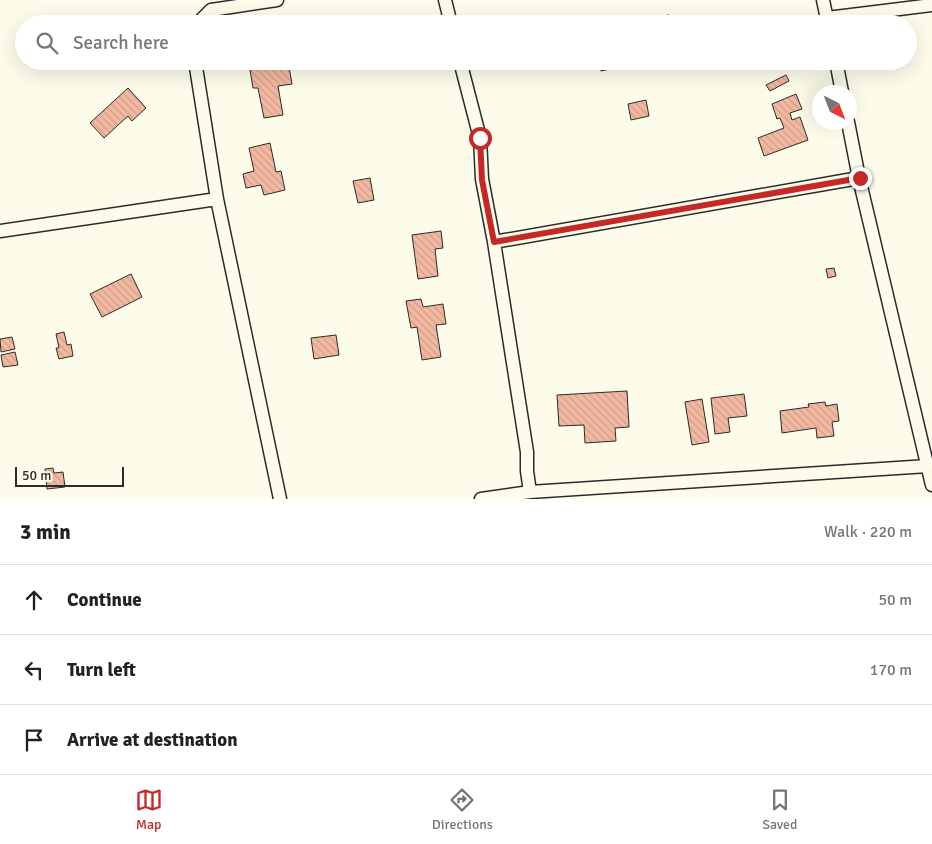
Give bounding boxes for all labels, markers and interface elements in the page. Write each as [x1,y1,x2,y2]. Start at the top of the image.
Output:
search box [15,15,917,70]
icon: search [33,29,61,57]
text: Search here [73,31,169,55]
north arrow [812,85,857,130]
route start [469,127,492,150]
route end [849,167,872,190]
scale bar [15,464,124,487]
text: 50 m [22,467,51,484]
text: 3 min [20,519,71,545]
text: Walk · 220 m [824,522,912,542]
icon: ahead [20,586,48,614]
text: Continue [67,588,142,612]
text: 50 m [878,590,912,610]
icon: left [20,656,48,684]
text: Turn left [67,658,136,682]
text: 170 m [870,660,912,680]
icon: arrive [20,726,48,754]
text: Arrive at destination [67,728,238,752]
tab: Map [135,786,163,833]
tab: Directions [432,786,493,833]
tab: Saved [762,786,797,833]

